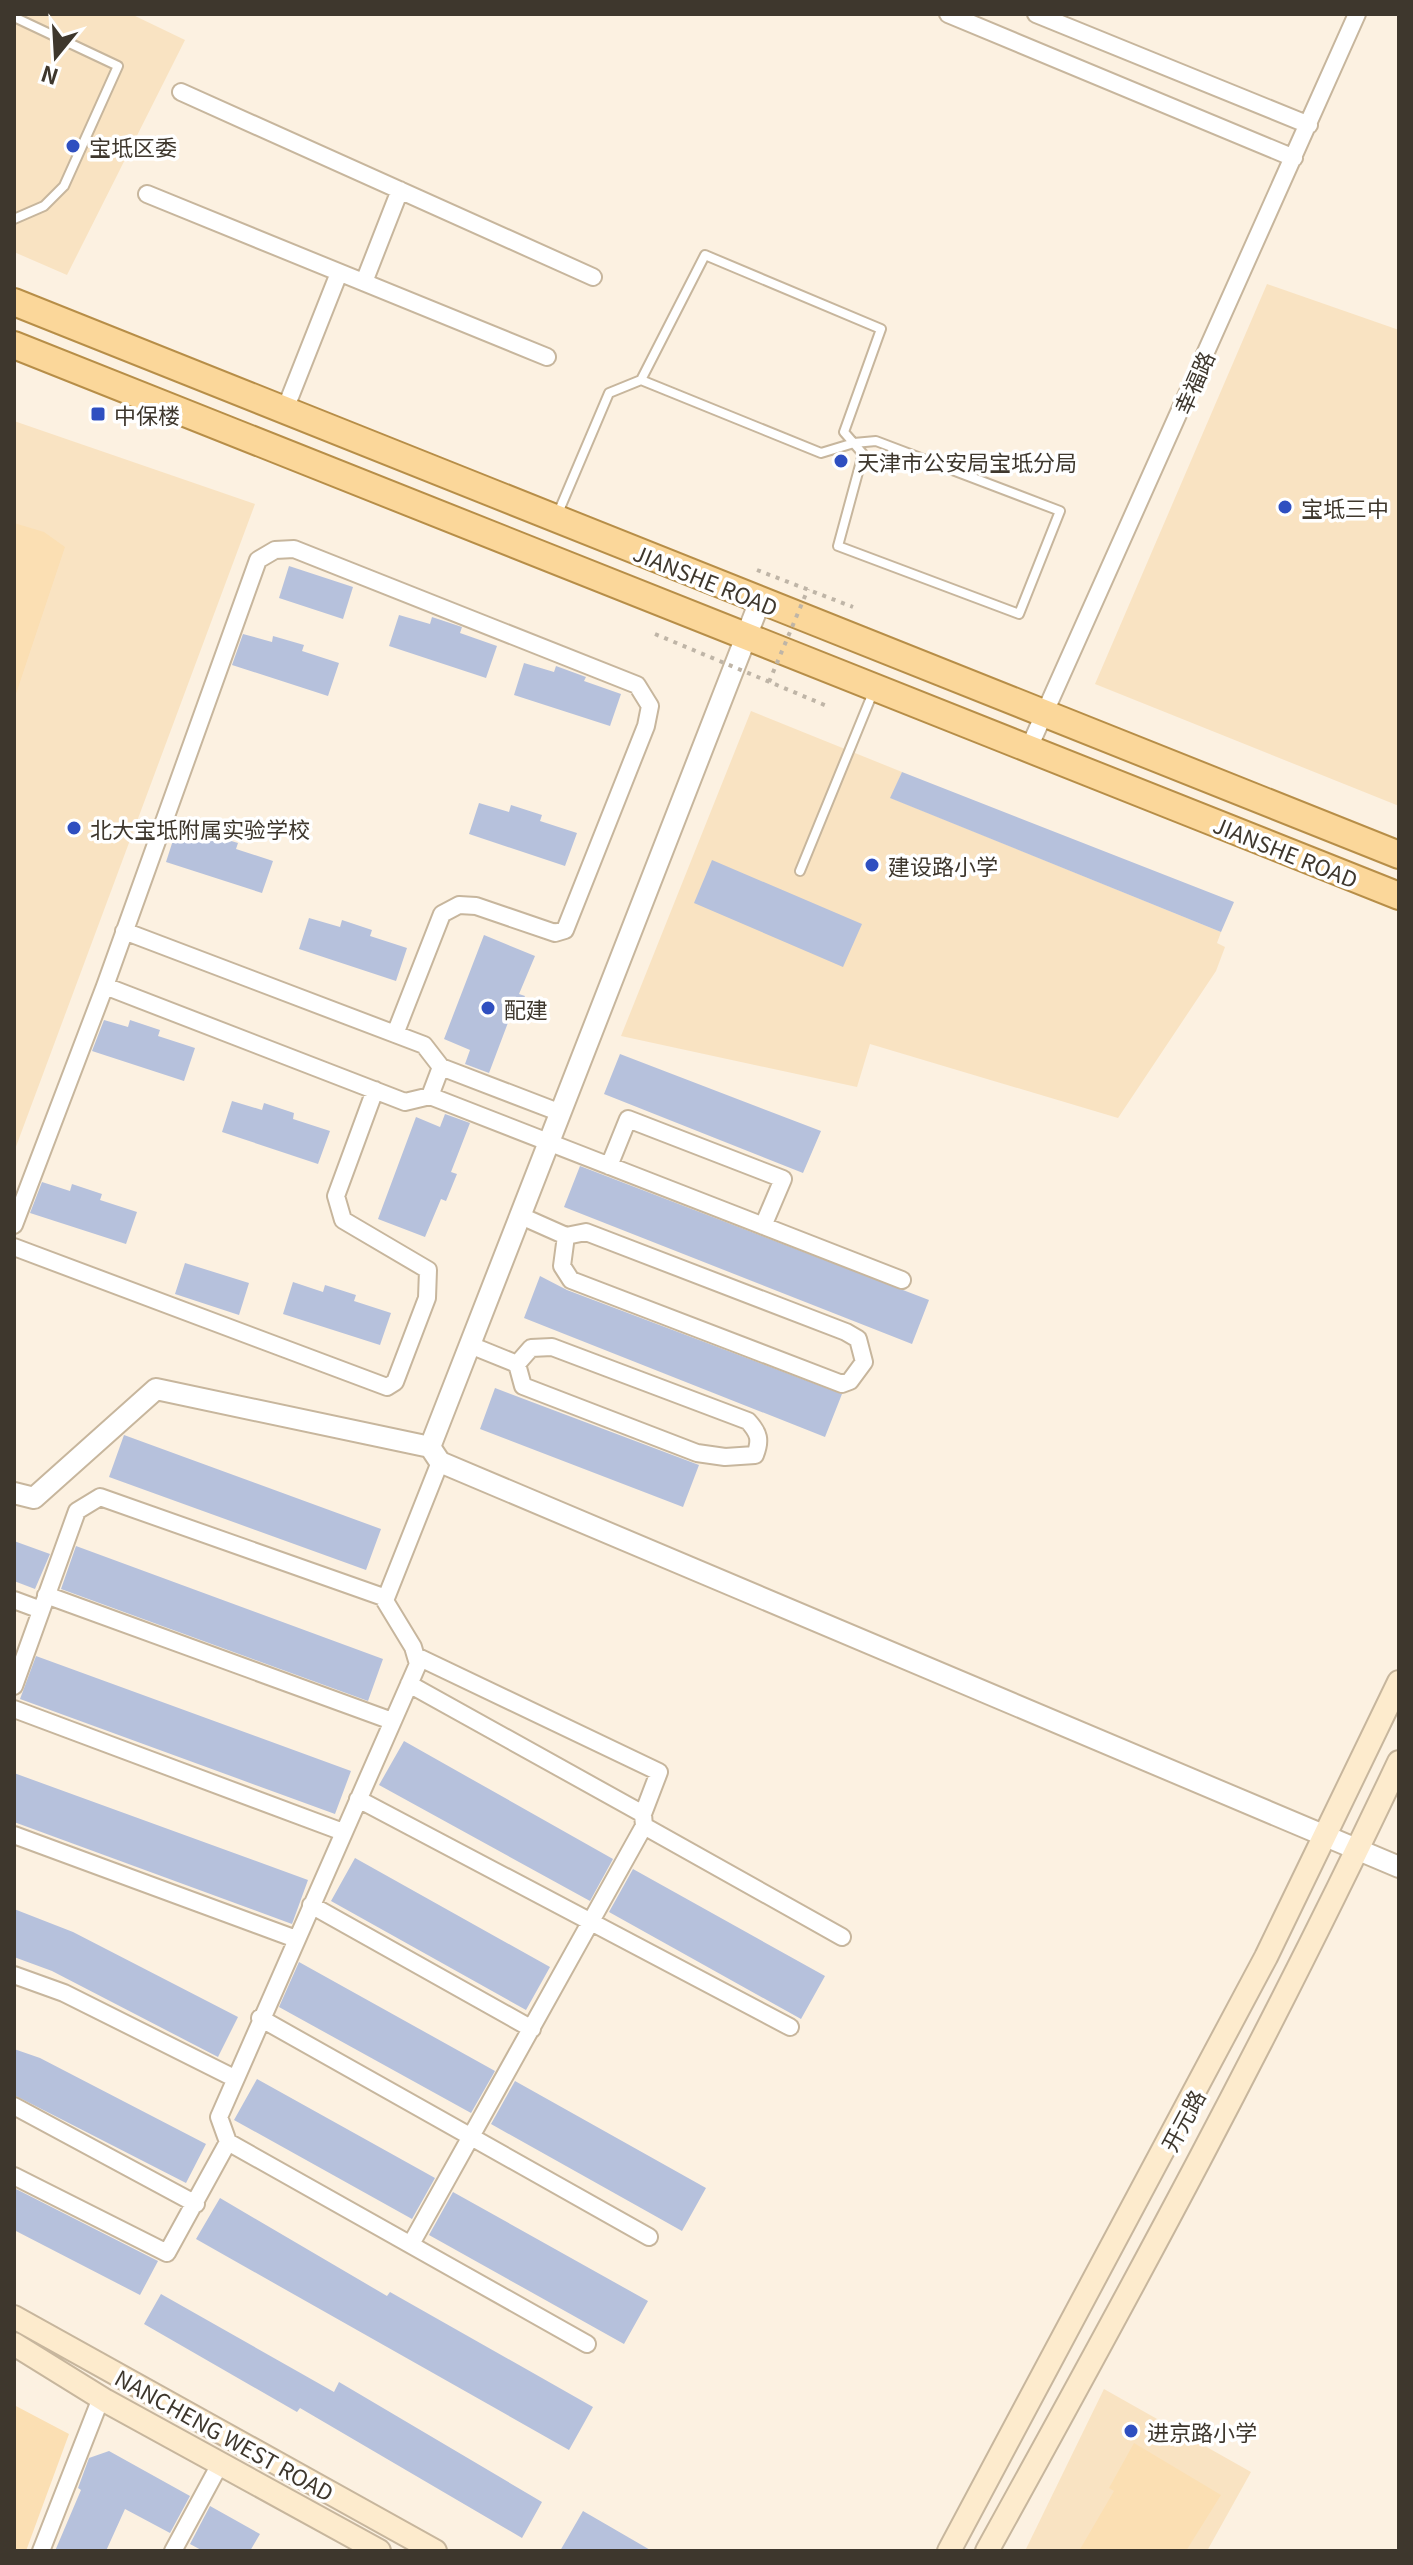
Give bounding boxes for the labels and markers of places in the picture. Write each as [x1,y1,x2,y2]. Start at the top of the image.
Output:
place label: 宝坻区委 [89,130,177,162]
marker: 宝坻区委 [64,137,82,155]
place label: 中保楼 [114,398,180,430]
marker: 中保楼 [89,405,107,423]
place label: 天津市公安局宝坻分局 [857,445,1077,477]
marker: 天津市公安局宝坻分局 [832,452,850,470]
place label: 宝坻三中 [1301,491,1389,523]
marker: 宝坻三中 [1276,498,1294,516]
place label: 北大宝坻附属实验学校 [90,812,310,844]
marker: 北大宝坻附属实验学校 [65,819,83,837]
place label: 建设路小学 [888,849,998,881]
marker: 建设路小学 [863,856,881,874]
place label: 配建 [504,992,548,1024]
marker: 配建 [479,999,497,1017]
place label: 进京路小学 [1147,2415,1257,2447]
marker: 进京路小学 [1122,2422,1140,2440]

